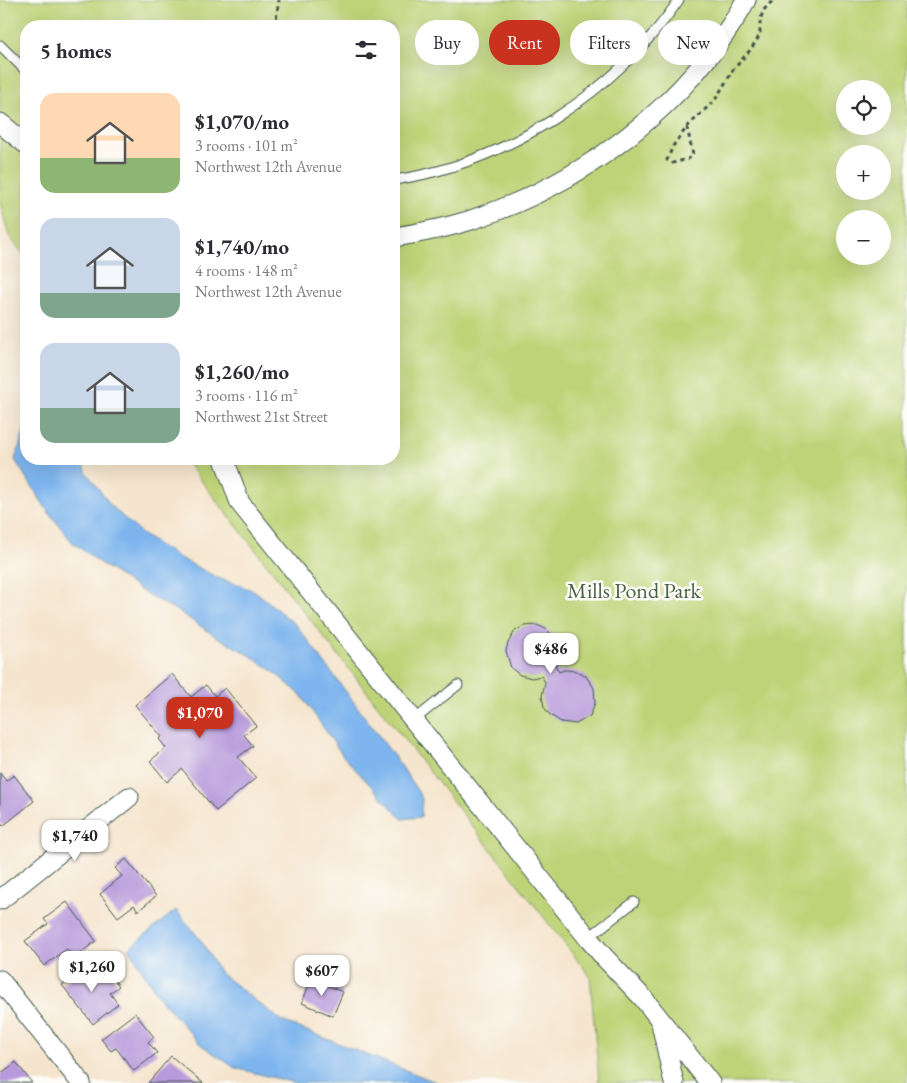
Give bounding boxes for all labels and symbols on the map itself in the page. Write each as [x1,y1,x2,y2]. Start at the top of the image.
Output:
park label: Mills Pond Park [567,576,702,605]
pin: $486 [521,632,581,675]
pin: $1,070 [159,696,241,739]
pin: $1,740 [34,820,116,862]
pin: $1,260 [51,950,133,993]
pin: $607 [292,954,352,997]

